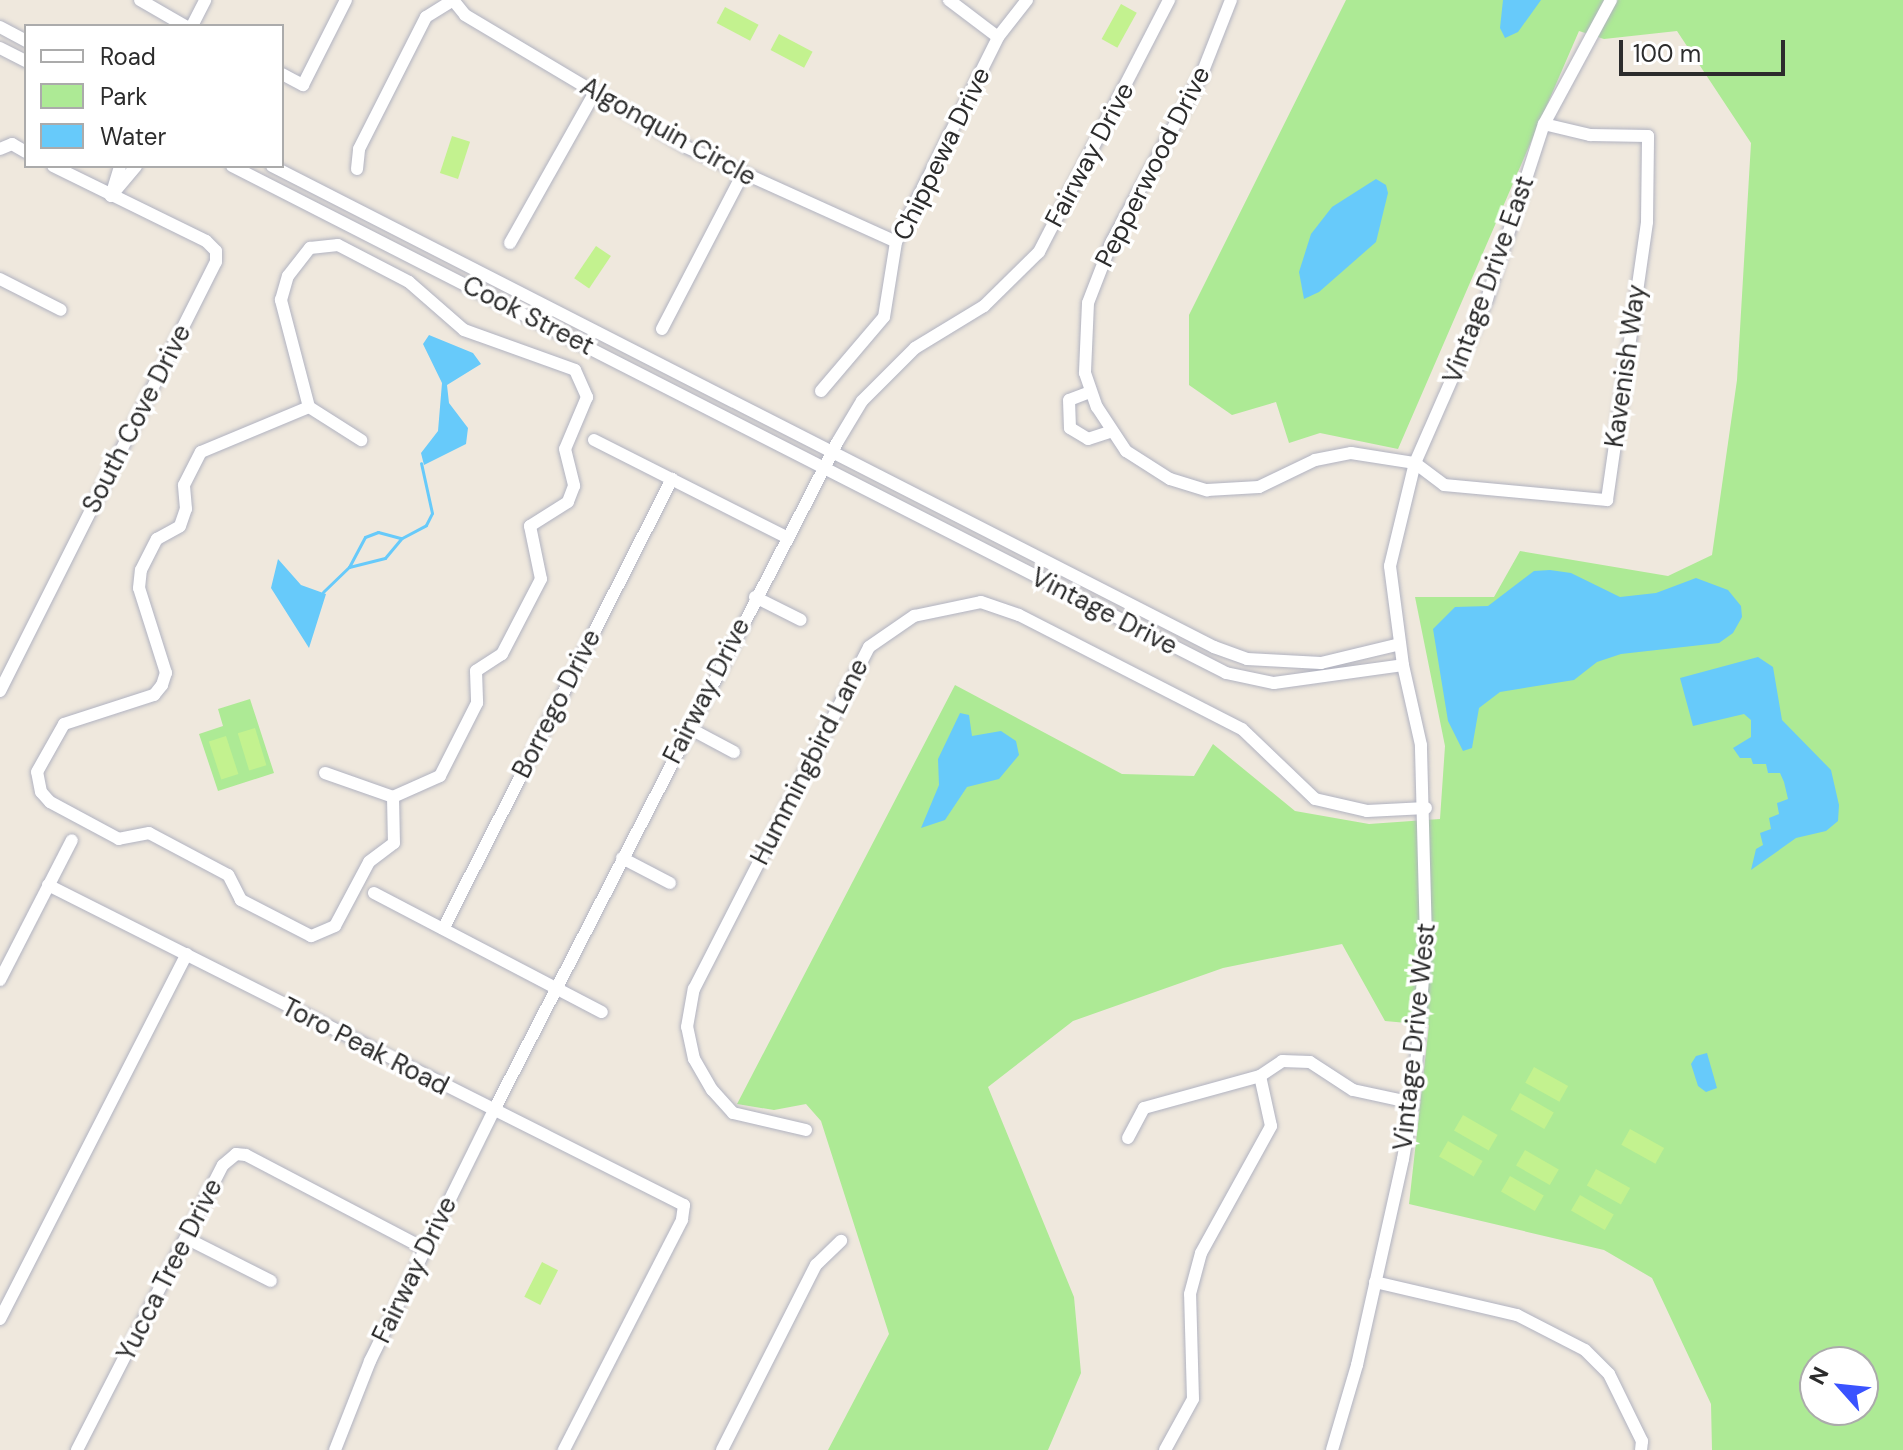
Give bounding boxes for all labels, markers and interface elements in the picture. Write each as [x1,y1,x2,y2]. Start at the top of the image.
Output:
legend [24,24,284,168]
scale bar [1623,24,1789,74]
text: 100 m [1633,38,1701,69]
text: Road [100,41,156,72]
street label: Pepperwood Drive [1089,61,1217,273]
street label: Chippewa Drive [887,62,997,246]
street label: Algonquin Circle [575,71,761,193]
street label: Fairway Drive [1039,77,1141,233]
text: Park [100,81,147,112]
text: Water [100,121,166,152]
street label: Vintage Drive East [1437,172,1541,388]
street label: Cook Street [457,270,599,362]
street label: Kavenish Way [1599,282,1653,450]
street label: South Cove Drive [76,320,198,518]
street label: Vintage Drive [1026,562,1182,662]
street label: Fairway Drive [657,613,757,769]
street label: Borrego Drive [506,625,608,783]
street label: Hummingbird Lane [745,654,875,870]
street label: Vintage Drive West [1388,922,1442,1152]
street label: Toro Peak Road [276,992,454,1102]
street label: Yucca Tree Drive [111,1174,229,1366]
street label: Fairway Drive [366,1192,464,1348]
north arrow [1799,1346,1879,1426]
text: N [1802,1362,1836,1390]

